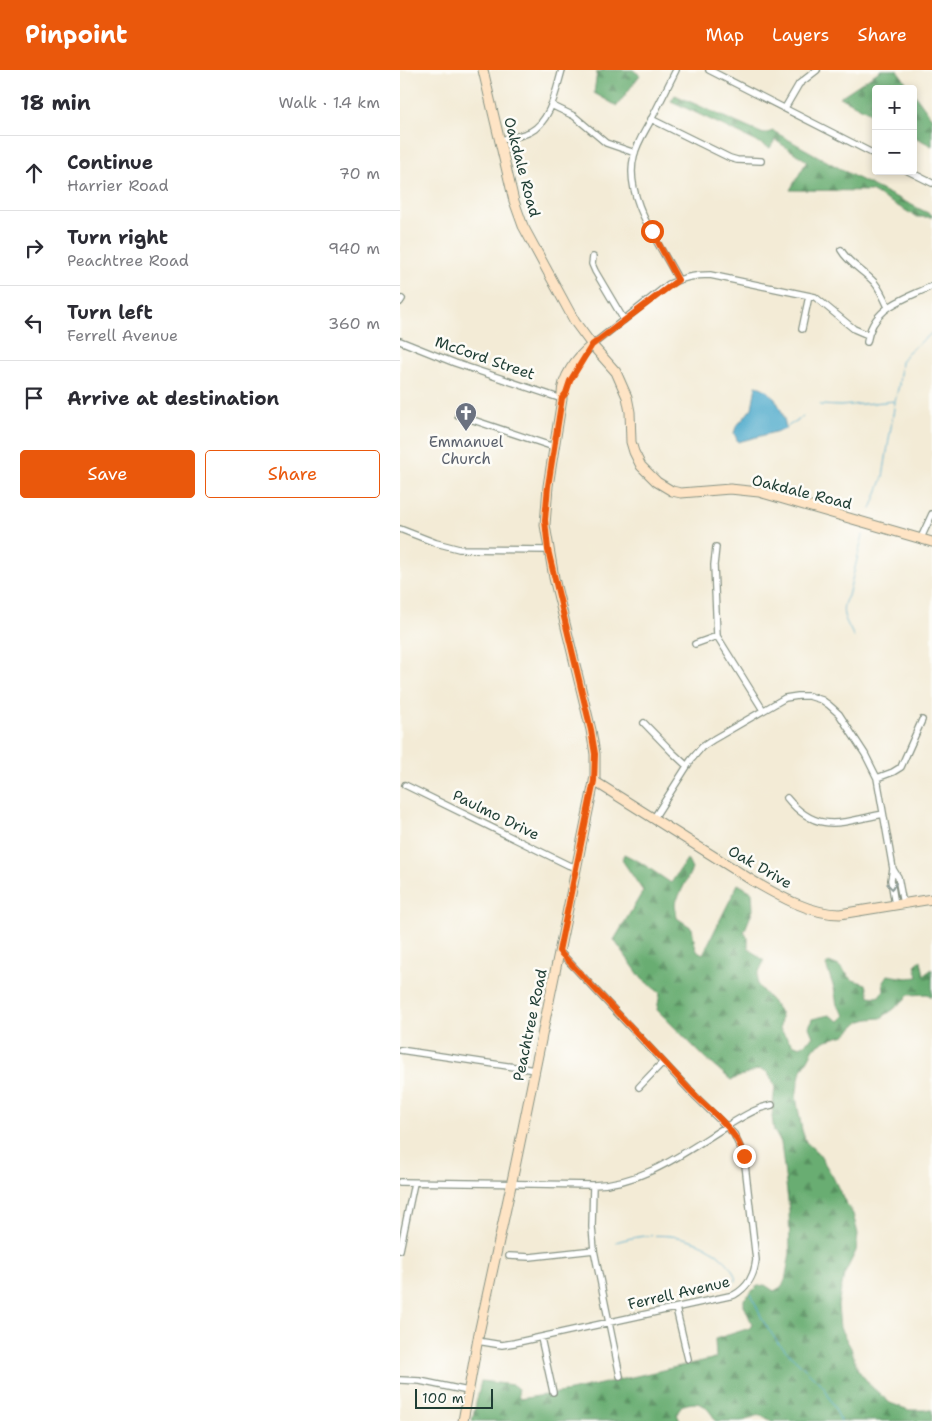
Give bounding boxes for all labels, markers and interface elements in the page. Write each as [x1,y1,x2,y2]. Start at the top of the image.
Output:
text: Pinpoint [25,19,127,51]
text: Map [706,23,744,47]
text: Layers [772,23,829,47]
text: Share [857,23,907,47]
map controls [872,85,917,175]
button: + [872,85,917,130]
text: 18 min [20,89,91,117]
text: Walk · 1.4 km [279,92,380,113]
street label: Oakdale Road [499,115,545,220]
button: − [872,130,917,175]
text: Continue [67,150,153,175]
icon: ahead [20,159,48,187]
text: 70 m [339,163,380,184]
text: Harrier Road [67,175,169,196]
route start [641,220,664,243]
text: Turn right [67,225,168,250]
icon: right [20,234,48,262]
text: 940 m [328,238,380,259]
text: Peachtree Road [67,250,189,271]
text: Turn left [67,300,153,325]
icon: left [20,309,48,337]
text: 360 m [328,313,380,334]
text: Ferrell Avenue [67,325,178,346]
street label: McCord Street [432,332,538,384]
icon: arrive [20,384,48,412]
text: Arrive at destination [67,386,279,411]
church icon: Emmanuel Church [454,401,478,432]
place label: Emmanuel Church [429,432,504,469]
button: Save [20,450,195,498]
button: Share [205,450,380,498]
street label: Oakdale Road [750,470,855,514]
street label: Paulmo Drive [449,785,543,845]
street label: Oak Drive [724,841,796,893]
one-way arrow [886,883,897,891]
street label: Peachtree Road [508,967,552,1083]
route end [733,1145,756,1168]
street label: Ferrell Avenue [626,1272,732,1314]
scale bar [415,1386,492,1409]
text: 100 m [422,1389,464,1407]

